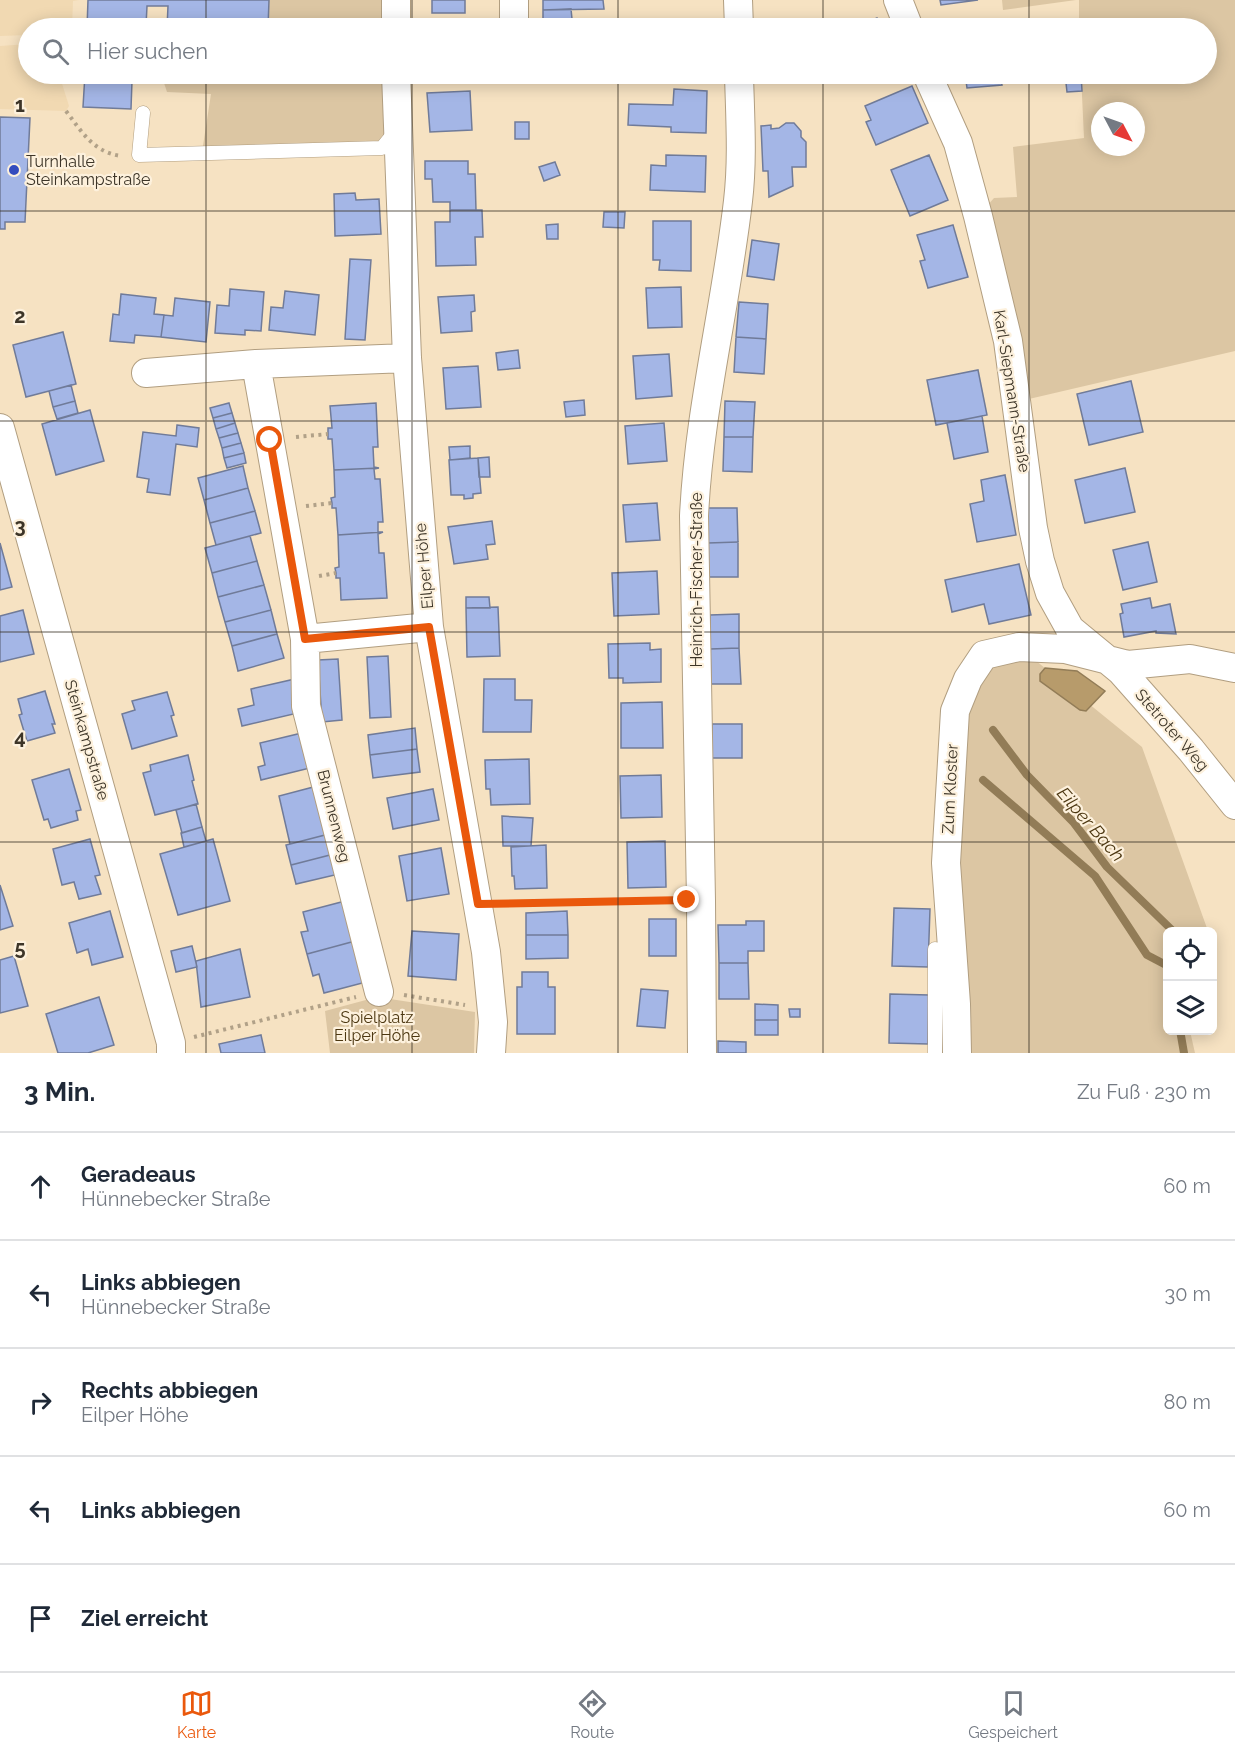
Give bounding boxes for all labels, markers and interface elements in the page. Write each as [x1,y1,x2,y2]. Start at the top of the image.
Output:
search box [18,18,1217,84]
icon: search [39,35,72,68]
text: Hier suchen [87,38,208,64]
text: 1 [15,93,25,117]
north arrow [1091,102,1145,156]
place label: Turnhalle Steinkampstraße [26,152,150,189]
marker: Turnhalle Steinkampstraße [7,163,21,177]
text: 2 [14,304,26,328]
street label: Karl-Siepmann-Straße [990,308,1034,474]
route start [256,426,282,452]
street label: Heinrich-Fischer-Straße [687,492,706,668]
text: 3 [14,514,26,538]
street label: Eilper Höhe [411,522,437,610]
street label: Steinkampstraße [61,678,113,802]
street label: Stetroter Weg [1131,685,1213,775]
text: 4 [14,725,26,749]
street label: Zum Kloster [938,743,962,835]
street label: Brunnenweg [313,768,355,864]
water label: Eilper Bach [1053,783,1129,865]
route end [673,886,699,912]
map controls [1163,927,1217,1035]
button: locate [1163,927,1217,981]
text: 5 [14,936,26,960]
button: layers [1163,981,1217,1035]
park label: Spielplatz Eilper Höhe [334,1008,420,1045]
text: 3 Min. [24,1077,95,1107]
text: Zu Fuß · 230 m [1077,1080,1211,1104]
text: Geradeaus [81,1161,196,1187]
icon: ahead [24,1170,57,1203]
text: 60 m [1163,1174,1211,1198]
text: Hünnebecker Straße [81,1187,271,1211]
text: Links abbiegen [81,1269,241,1295]
icon: left [24,1278,57,1311]
text: 30 m [1165,1282,1211,1306]
text: Hünnebecker Straße [81,1295,271,1319]
text: Rechts abbiegen [81,1377,258,1403]
icon: right [24,1386,57,1419]
text: 80 m [1163,1390,1211,1414]
text: Eilper Höhe [81,1403,189,1427]
icon: left [24,1494,57,1527]
text: Links abbiegen [81,1497,241,1523]
text: 60 m [1163,1498,1211,1522]
icon: arrive [24,1602,57,1635]
text: Ziel erreicht [81,1605,208,1631]
tab: Karte [177,1687,216,1742]
tab: Route [570,1687,614,1742]
tab: Gespeichert [968,1687,1058,1742]

